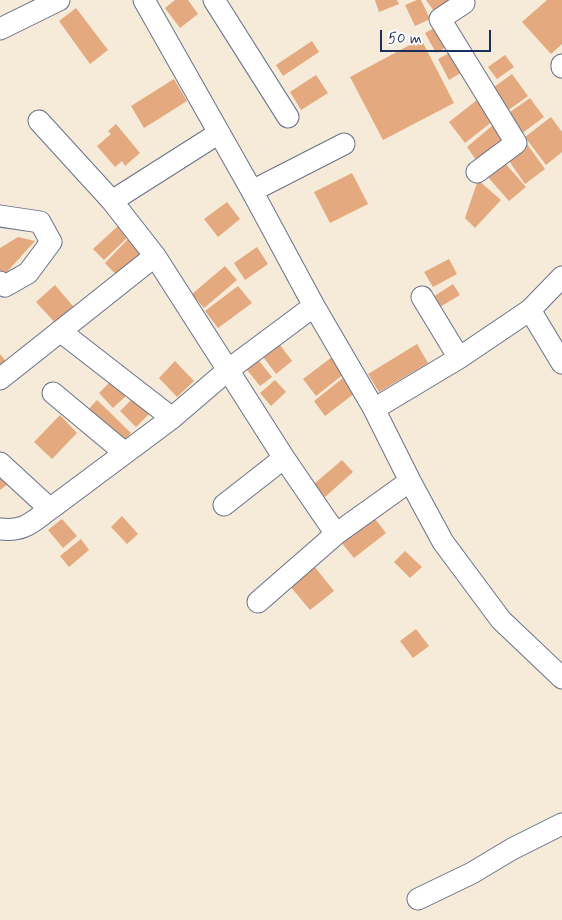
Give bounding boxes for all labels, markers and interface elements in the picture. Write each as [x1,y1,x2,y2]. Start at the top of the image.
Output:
scale bar [382,20,493,52]
text: 50 m [388,29,422,49]

